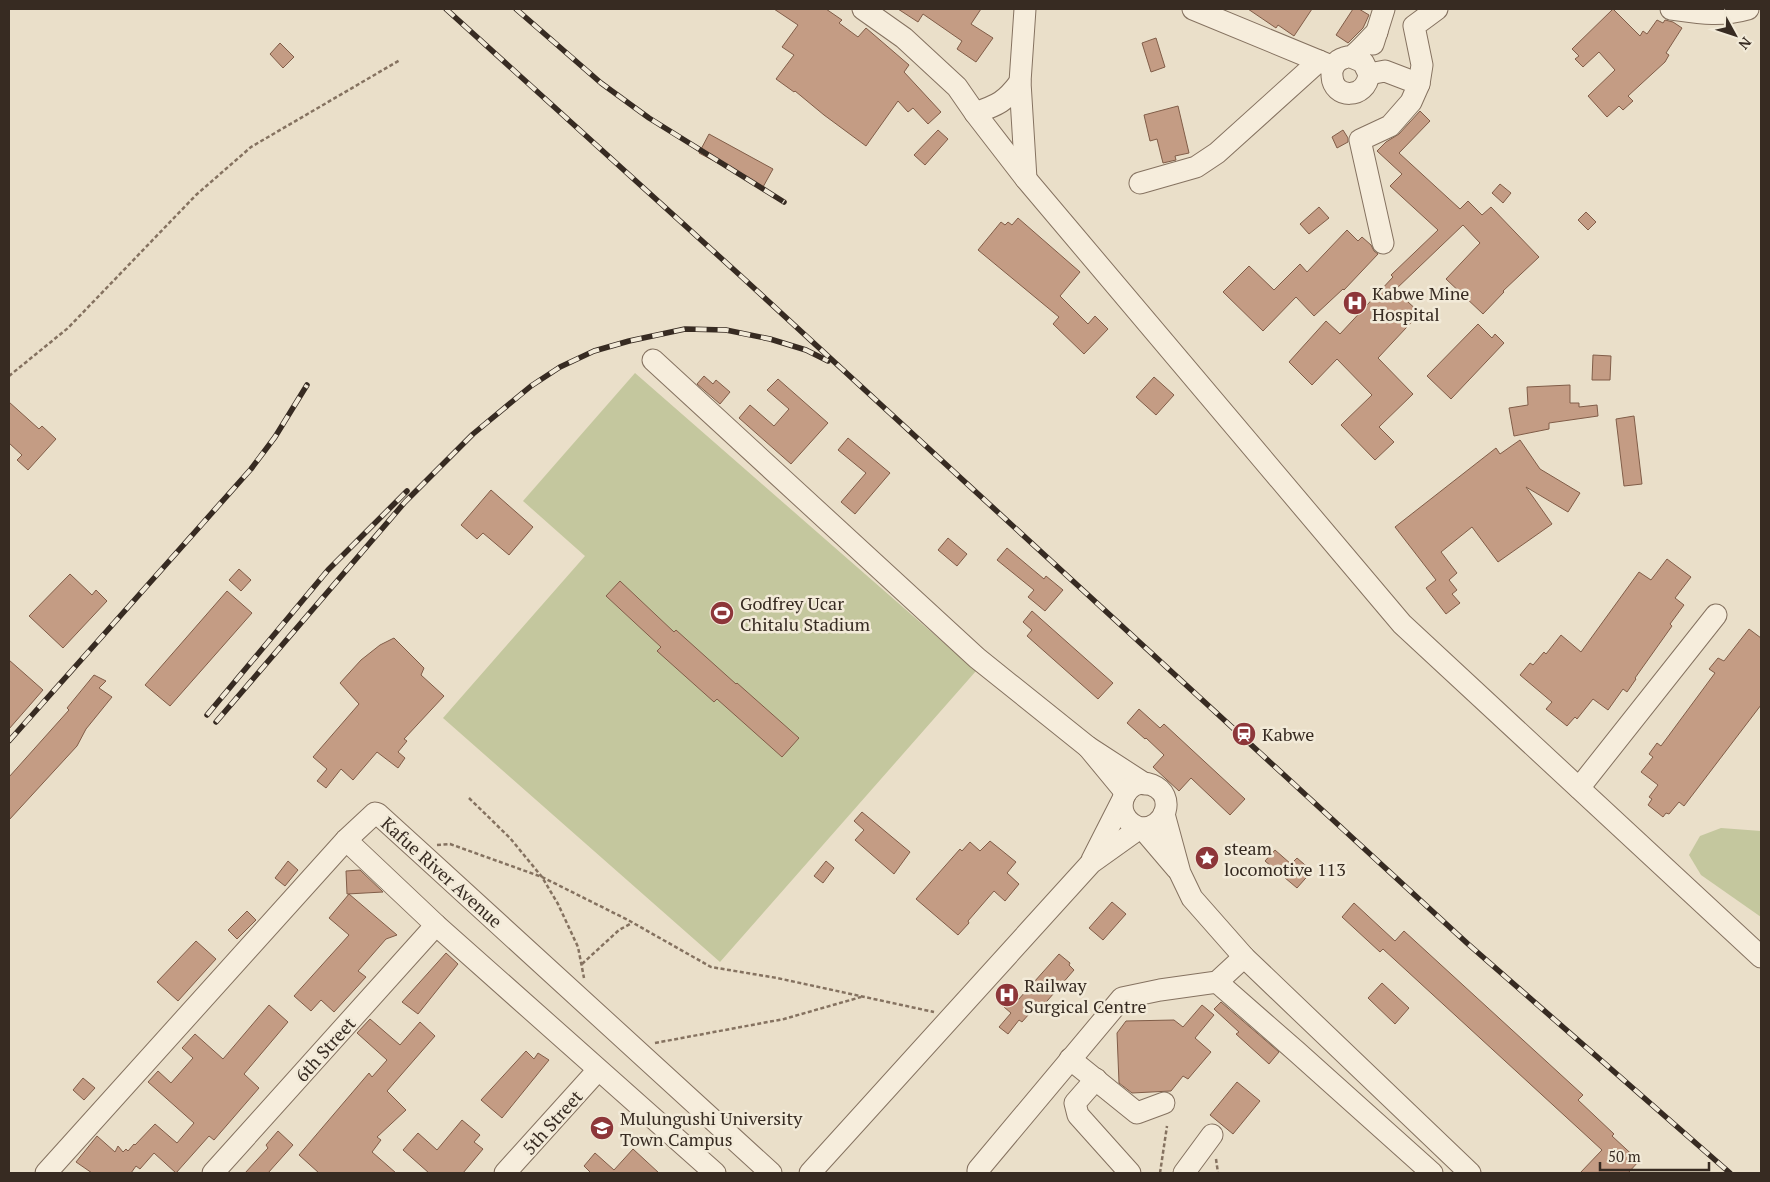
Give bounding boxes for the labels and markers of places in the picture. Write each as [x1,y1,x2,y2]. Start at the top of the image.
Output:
place label: Kabwe Mine Hospital [1372,281,1469,326]
hospital icon: Kabwe Mine Hospital [1342,290,1368,316]
place label: Godfrey Ucar Chitalu Stadium [740,591,871,636]
sports icon: Godfrey Ucar Chitalu Stadium [709,600,735,626]
station icon: Kabwe [1231,721,1257,747]
place label: Kabwe [1262,722,1314,746]
place label: steam locomotive 113 [1224,836,1346,881]
place icon: steam locomotive 113 [1194,845,1220,871]
place label: Railway Surgical Centre [1024,973,1147,1018]
hospital icon: Railway Surgical Centre [994,982,1020,1008]
place label: Mulungushi University Town Campus [620,1106,803,1151]
school or university icon: Mulungushi University Town Campus [589,1115,615,1141]

